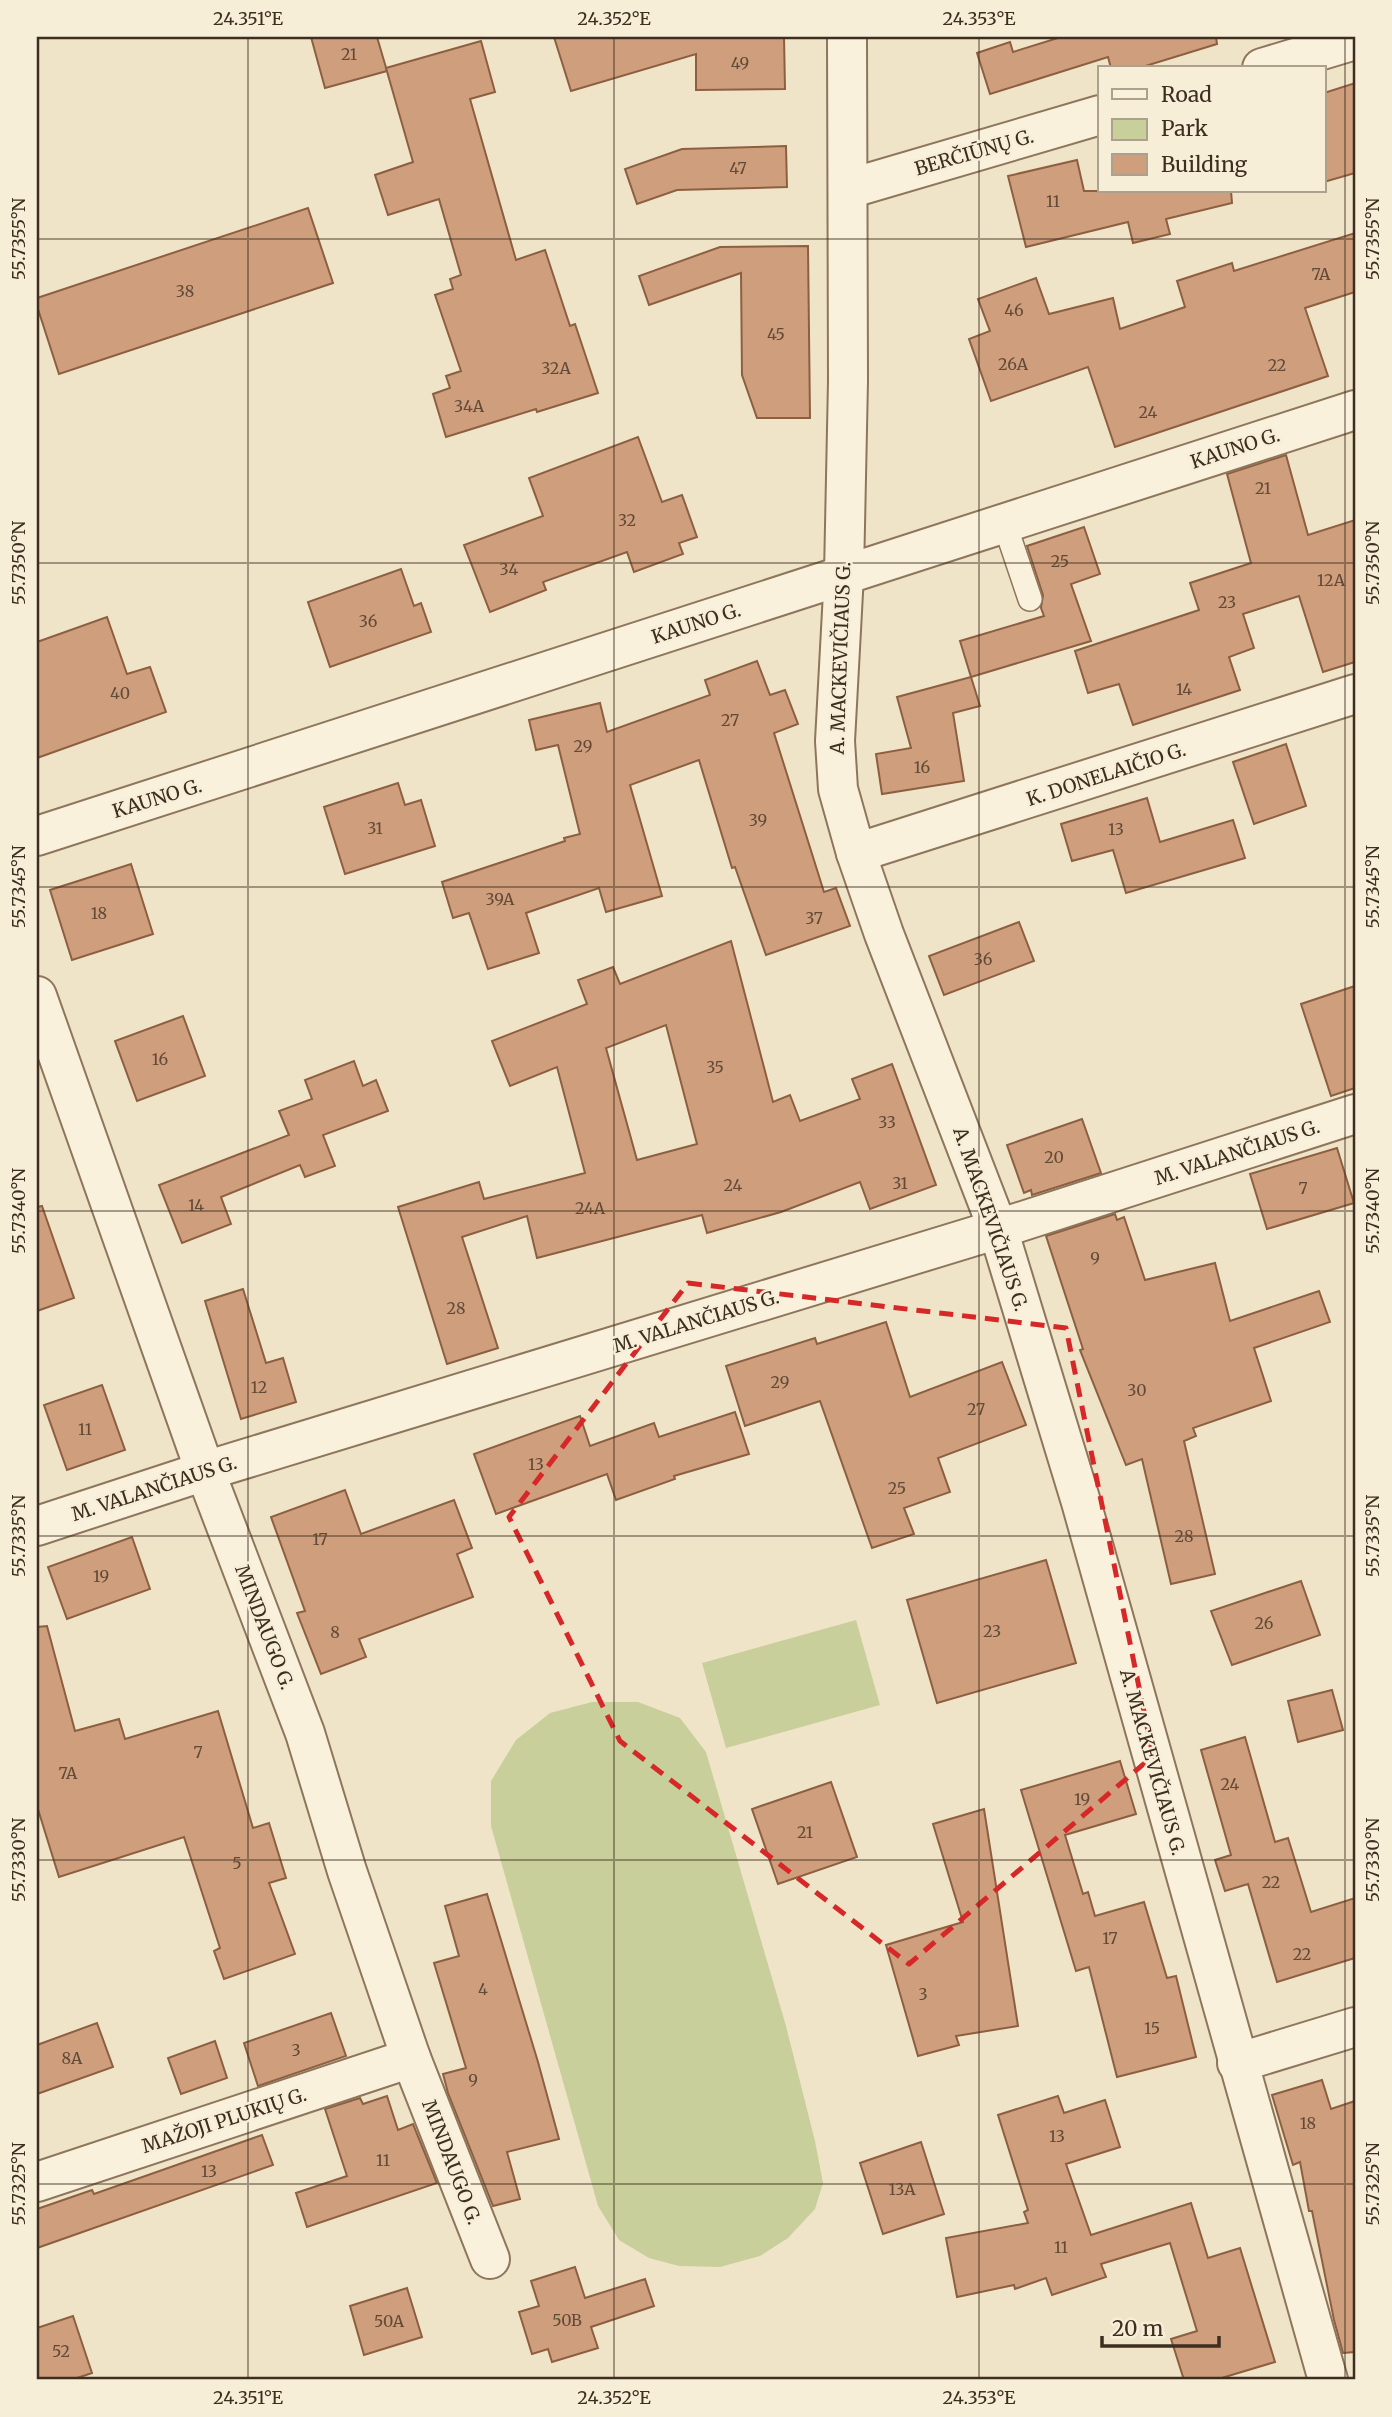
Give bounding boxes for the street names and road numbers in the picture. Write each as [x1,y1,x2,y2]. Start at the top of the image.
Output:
street label: BERČIŪNŲ G. [911,123,1036,180]
street label: KAUNO G. [1187,422,1283,474]
street label: A. MACKEVIČIAUS G. [824,561,855,756]
street label: KAUNO G. [648,597,744,649]
street label: K. DONELAIČIO G. [1023,736,1189,811]
street label: KAUNO G. [109,773,205,823]
street label: M. VALANČIAUS G. [1151,1113,1323,1190]
street label: A. MACKEVIČIAUS G. [948,1123,1035,1314]
street label: M. VALANČIAUS G. [610,1283,782,1358]
street label: M. VALANČIAUS G. [68,1449,240,1526]
street label: MINDAUGO G. [230,1561,300,1693]
street label: A. MACKEVIČIAUS G. [1115,1665,1192,1858]
street label: MAŽOJI PLUKIŲ G. [139,2082,309,2158]
street label: MINDAUGO G. [417,2096,487,2228]

